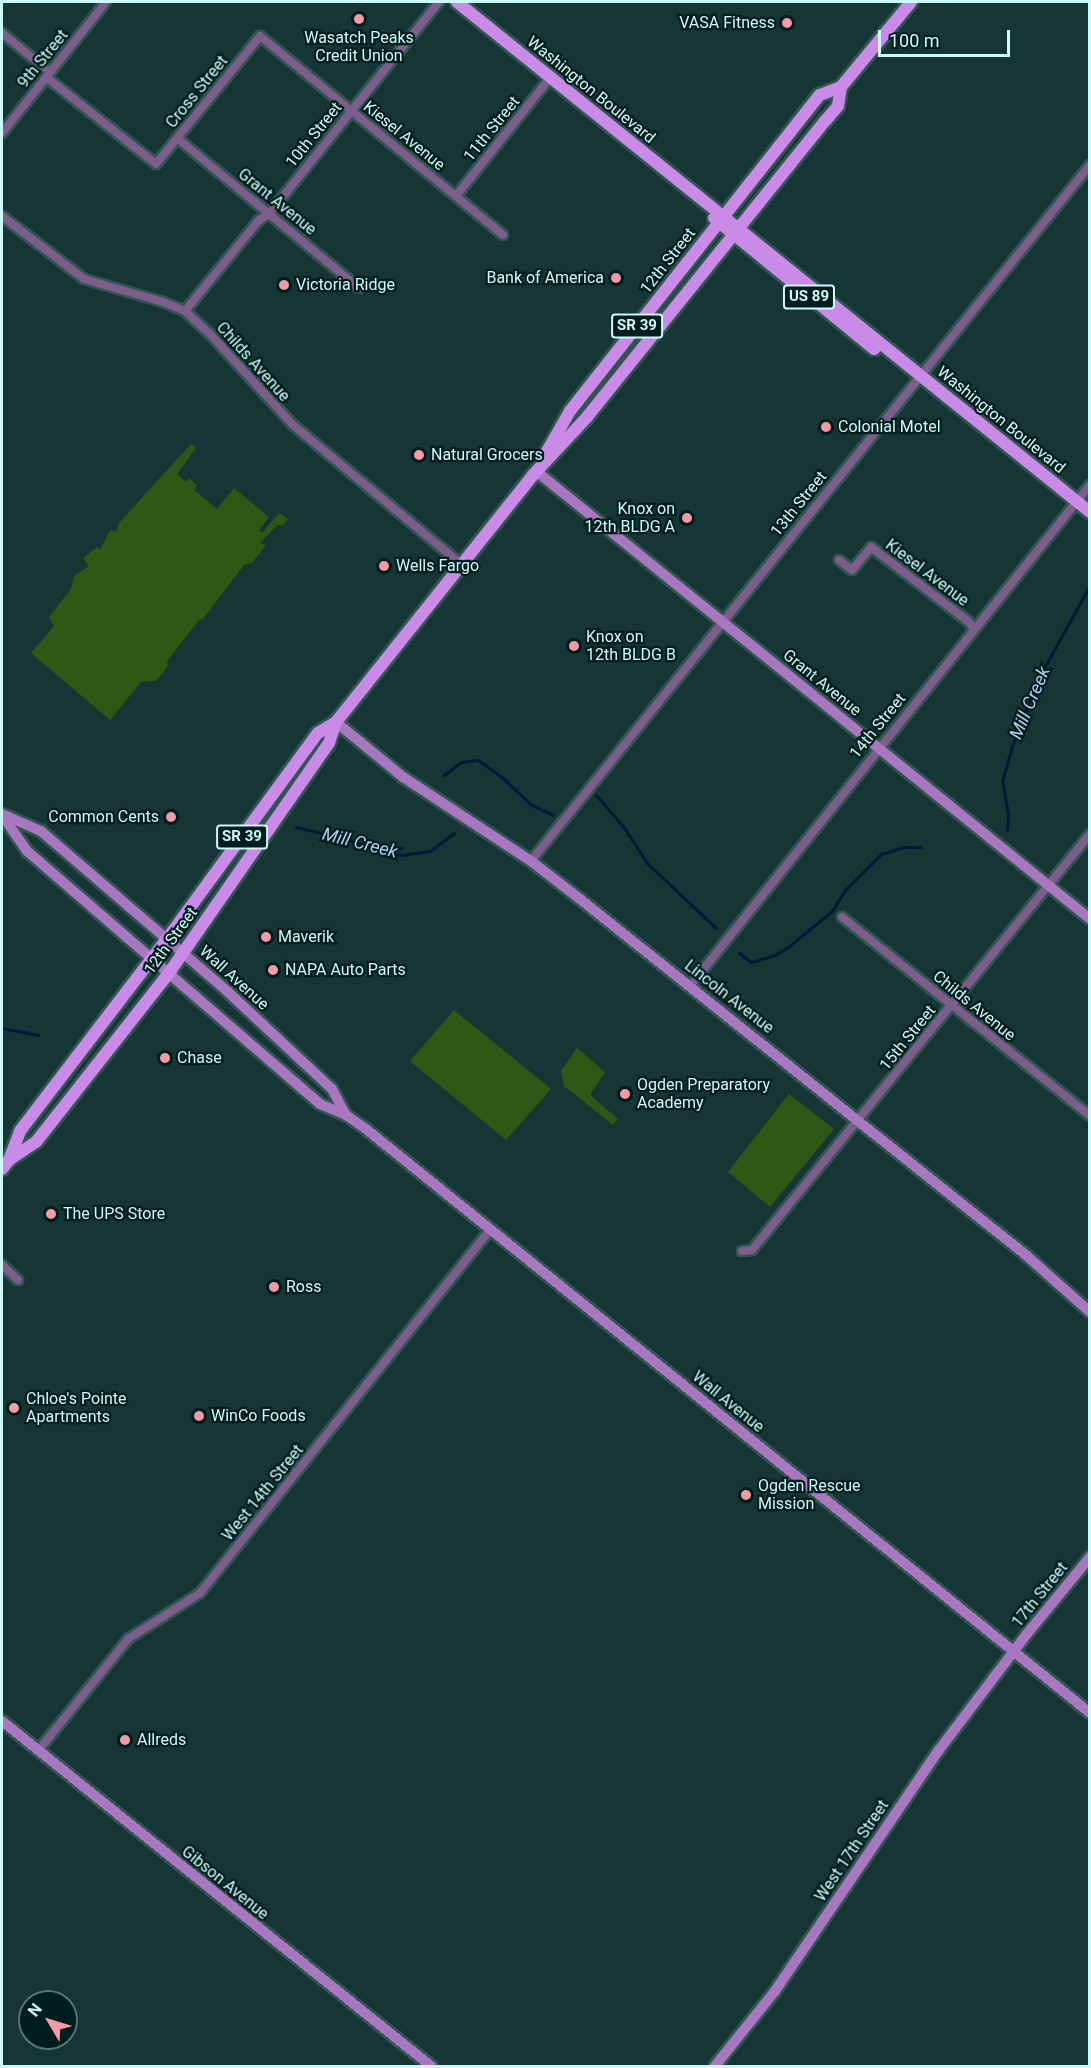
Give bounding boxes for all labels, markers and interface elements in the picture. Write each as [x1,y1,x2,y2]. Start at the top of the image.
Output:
marker: Wasatch Peaks Credit Union [352,12,366,26]
place label: VASA Fitness [679,13,775,33]
marker: VASA Fitness [780,16,794,30]
scale bar [881,18,1013,56]
street label: 9th Street [14,26,72,92]
place label: Wasatch Peaks Credit Union [304,28,414,66]
text: 100 m [889,30,940,51]
street label: Washington Boulevard [523,32,659,148]
street label: Cross Street [162,52,232,132]
street label: 11th Street [460,93,524,165]
street label: Kiesel Avenue [359,97,449,175]
street label: 10th Street [282,99,346,171]
street label: Grant Avenue [234,165,320,239]
street label: 12th Street [636,224,700,298]
place label: Bank of America [486,268,604,288]
marker: Bank of America [609,271,623,285]
place label: Victoria Ridge [296,275,395,295]
marker: Victoria Ridge [277,278,291,292]
road number: US 89 [782,285,836,309]
road number: SR 39 [610,314,664,338]
street label: Childs Avenue [212,318,294,406]
street label: Washington Boulevard [933,362,1069,478]
place label: Colonial Motel [838,417,941,437]
marker: Colonial Motel [819,420,833,434]
place label: Natural Grocers [431,445,543,465]
marker: Natural Grocers [412,448,426,462]
street label: 13th Street [767,468,831,540]
place label: Knox on 12th BLDG A [585,499,675,537]
marker: Knox on 12th BLDG A [680,511,694,525]
street label: Kiesel Avenue [882,535,972,611]
place label: Wells Fargo [396,556,479,576]
marker: Wells Fargo [377,559,391,573]
place label: Knox on 12th BLDG B [586,627,676,665]
marker: Knox on 12th BLDG B [567,639,581,653]
street label: Grant Avenue [779,646,865,720]
water label: Mill Creek [1005,663,1055,743]
street label: 14th Street [846,690,910,762]
place label: Common Cents [48,807,159,827]
marker: Common Cents [164,810,178,824]
water label: Mill Creek [320,823,400,863]
road number: SR 39 [215,825,269,849]
street label: 12th Street [140,904,202,978]
place label: Maverik [278,927,334,947]
marker: Maverik [259,930,273,944]
street label: Wall Avenue [195,942,273,1014]
street label: Lincoln Avenue [681,956,777,1038]
place label: NAPA Auto Parts [285,960,406,980]
marker: NAPA Auto Parts [266,963,280,977]
street label: Childs Avenue [929,967,1019,1045]
street label: 15th Street [876,1002,940,1074]
place label: Chase [177,1048,222,1068]
marker: Chase [158,1051,172,1065]
place label: Ogden Preparatory Academy [637,1075,770,1113]
marker: Ogden Preparatory Academy [618,1087,632,1101]
place label: The UPS Store [63,1204,165,1224]
marker: The UPS Store [44,1207,58,1221]
place label: Ross [286,1277,322,1297]
marker: Ross [267,1280,281,1294]
street label: Wall Avenue [688,1367,768,1437]
place label: Chloe's Pointe Apartments [26,1389,127,1427]
marker: Chloe's Pointe Apartments [7,1401,21,1415]
place label: WinCo Foods [211,1406,306,1426]
marker: WinCo Foods [192,1409,206,1423]
street label: West 14th Street [218,1441,308,1545]
place label: Ogden Rescue Mission [758,1476,861,1514]
marker: Ogden Rescue Mission [739,1488,753,1502]
street label: 17th Street [1008,1559,1072,1631]
place label: Allreds [137,1730,186,1750]
marker: Allreds [118,1733,132,1747]
street label: West 17th Street [811,1797,893,1905]
street label: Gibson Avenue [178,1842,272,1924]
north arrow [18,1990,78,2050]
text: N [24,2000,46,2020]

